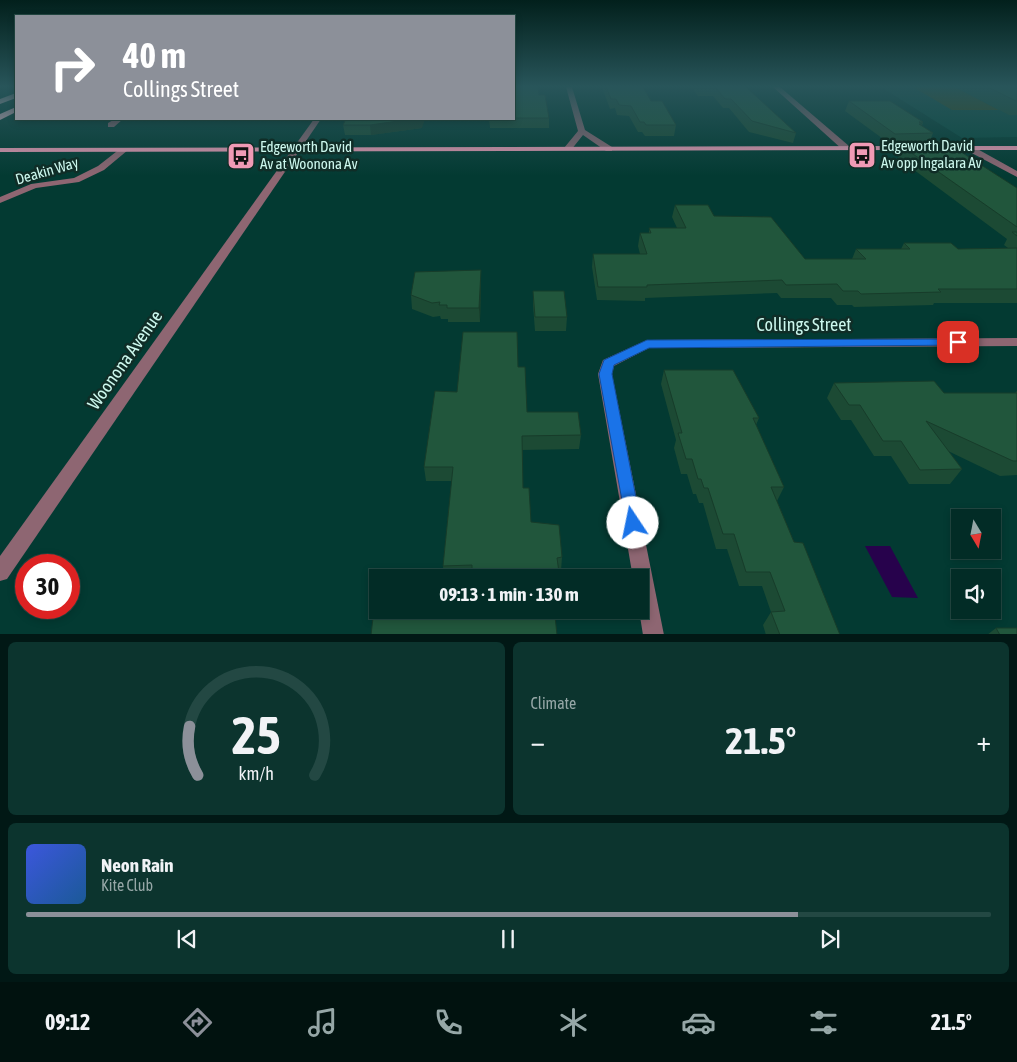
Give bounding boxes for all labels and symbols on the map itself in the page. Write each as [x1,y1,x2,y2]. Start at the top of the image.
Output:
place label: Edgeworth David Av opp Ingalara Av [881,137,982,171]
place label: Edgeworth David Av at Woonona Av [260,138,358,172]
bus stop icon: Edgeworth David Av opp Ingalara Av [847,140,877,170]
bus stop icon: Edgeworth David Av at Woonona Av [226,141,256,171]
street label: Deakin Way [13,153,80,188]
street label: Woonona Avenue [83,306,166,413]
street label: Collings Street [756,314,852,335]
pin [937,321,979,363]
position arrow [606,496,658,548]
north arrow [951,509,1001,559]
speed limit sign: 30 [15,554,80,619]

